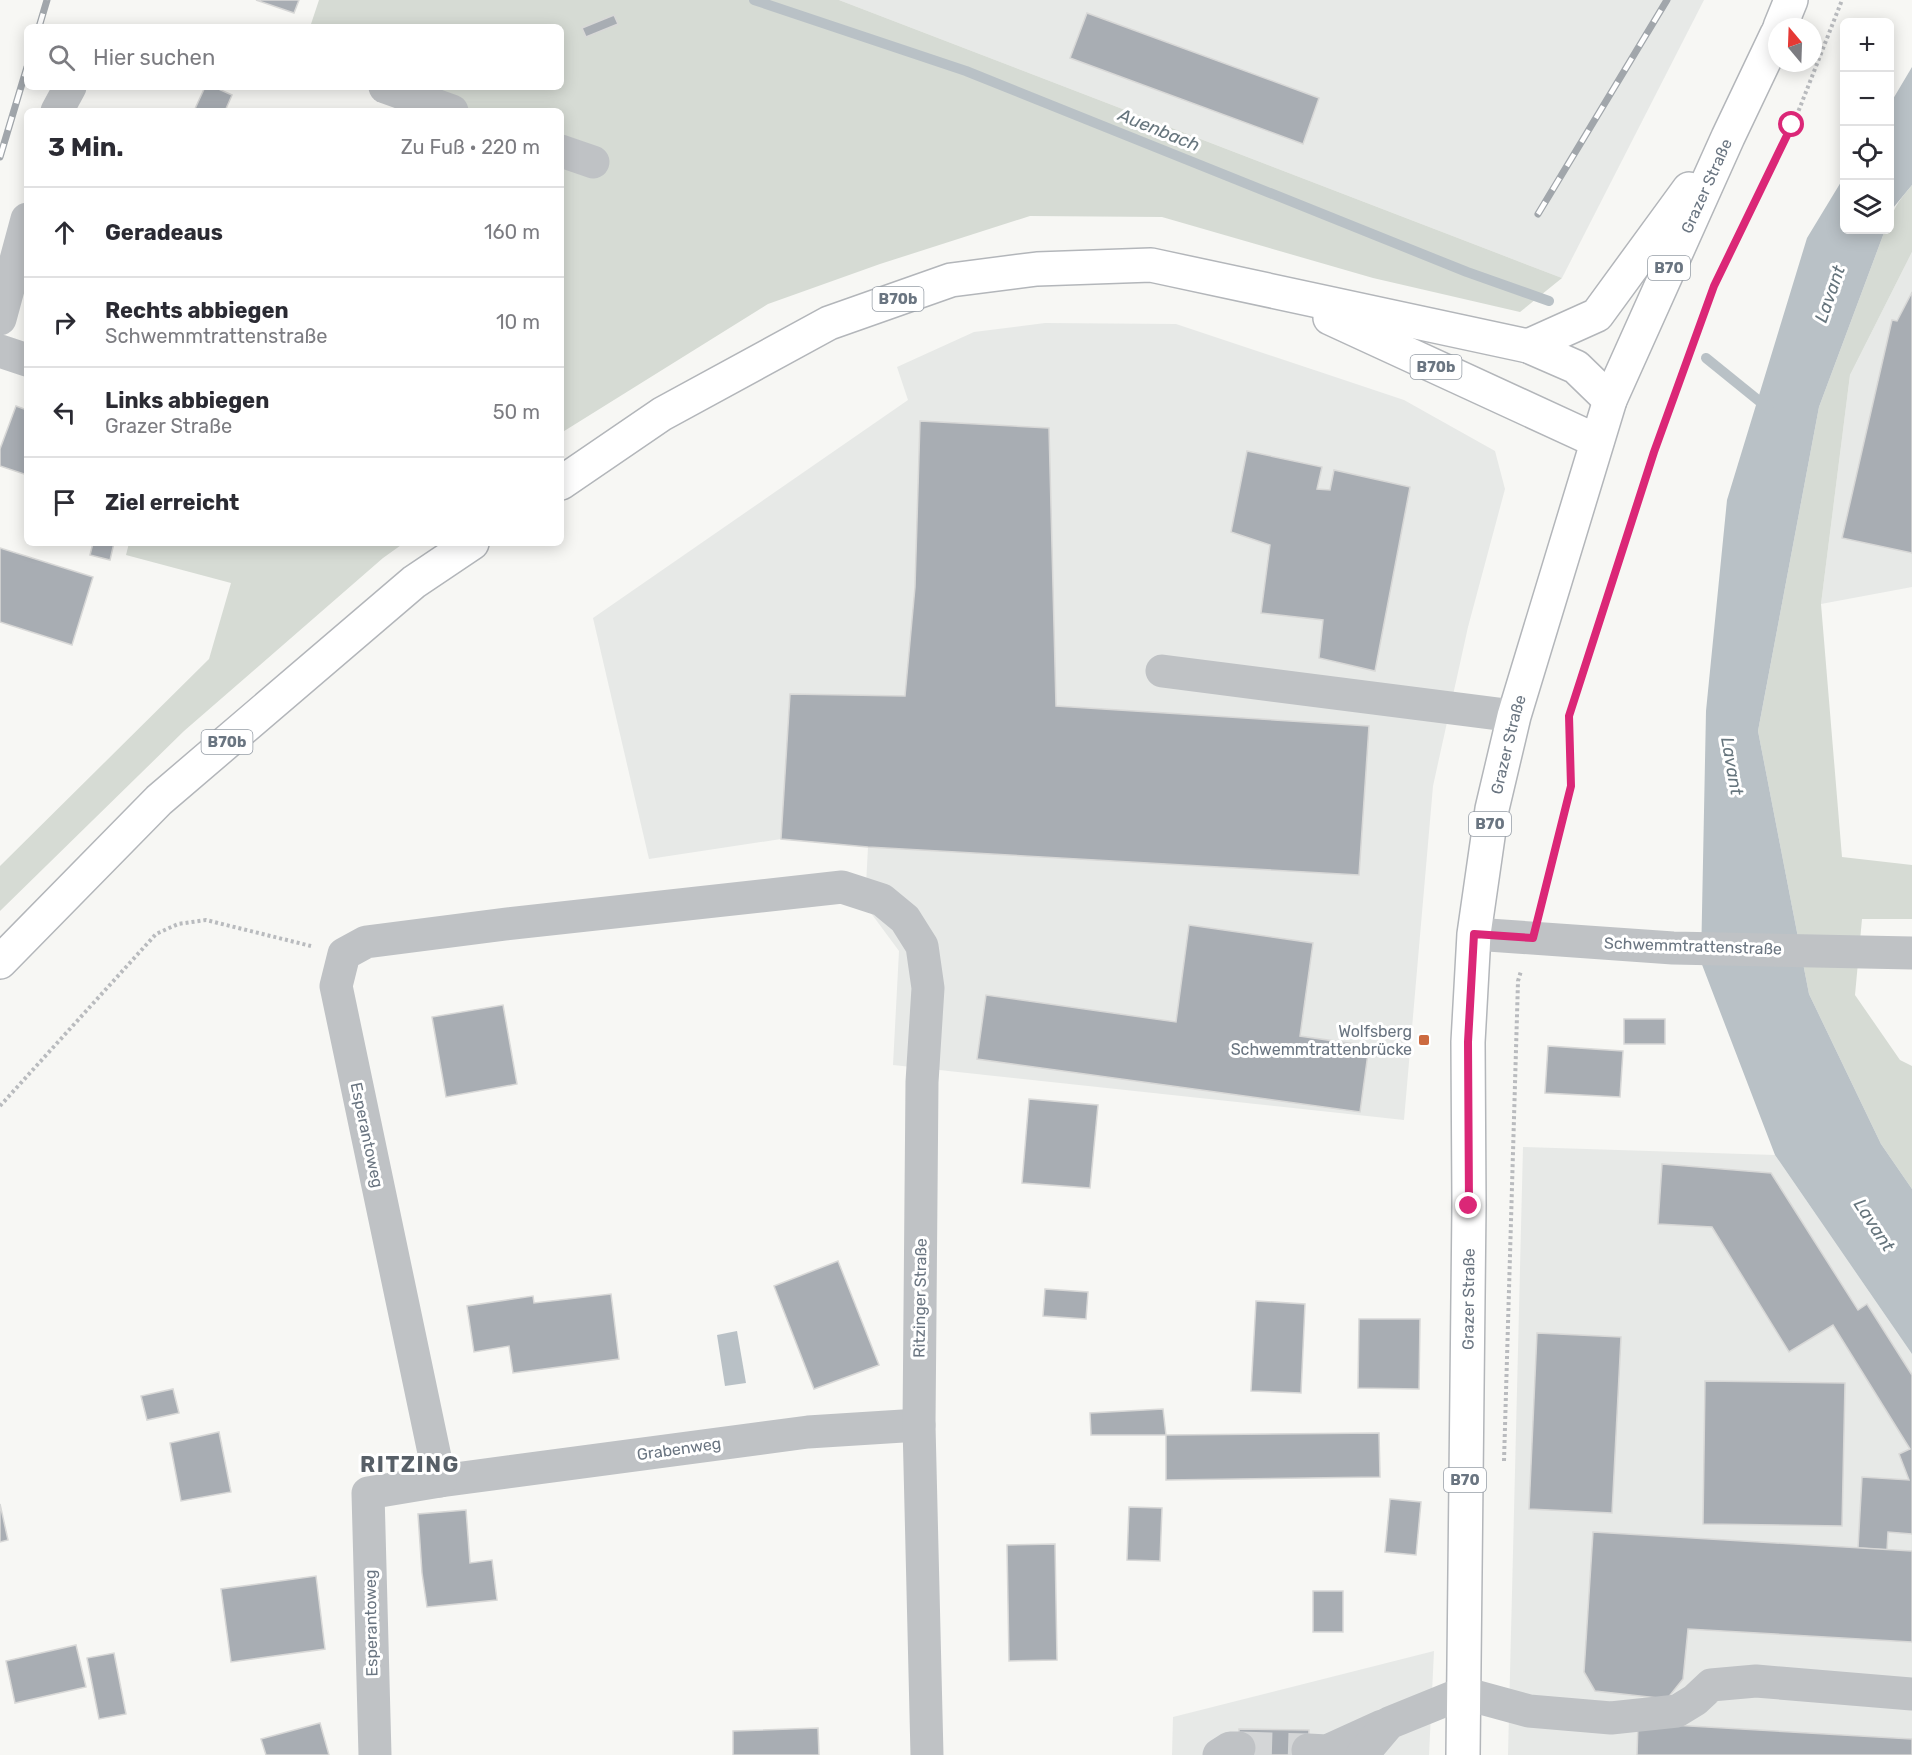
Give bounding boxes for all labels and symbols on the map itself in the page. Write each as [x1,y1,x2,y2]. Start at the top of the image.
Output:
north arrow [1768,18,1822,72]
water label: Auenbach [1114,103,1203,156]
route start [1778,111,1804,137]
street label: Grazer Straße [1677,136,1736,236]
road number: B70 [1648,256,1690,280]
water label: Lavant [1810,262,1850,325]
road number: B70b [872,287,924,311]
road number: B70b [1410,355,1462,379]
street label: Grazer Straße [1486,692,1529,796]
road number: B70b [202,730,252,754]
water label: Lavant [1716,735,1748,798]
road number: B70 [1469,812,1511,836]
street label: Schwemmtrattenstraße [1604,933,1782,959]
place label: Wolfsberg Schwemmtrattenbrücke [1231,1022,1412,1059]
marker: Wolfsberg Schwemmtrattenbrücke [1417,1033,1431,1047]
street label: Esperantoweg [347,1081,387,1189]
route end [1455,1192,1481,1218]
water label: Lavant [1849,1194,1900,1257]
street label: Ritzinger Straße [909,1238,931,1358]
street label: Grazer Straße [1458,1248,1478,1350]
street label: Grabenweg [636,1434,722,1464]
district label: RITZING [360,1451,460,1478]
road number: B70 [1444,1468,1486,1492]
street label: Esperantoweg [361,1569,381,1677]

